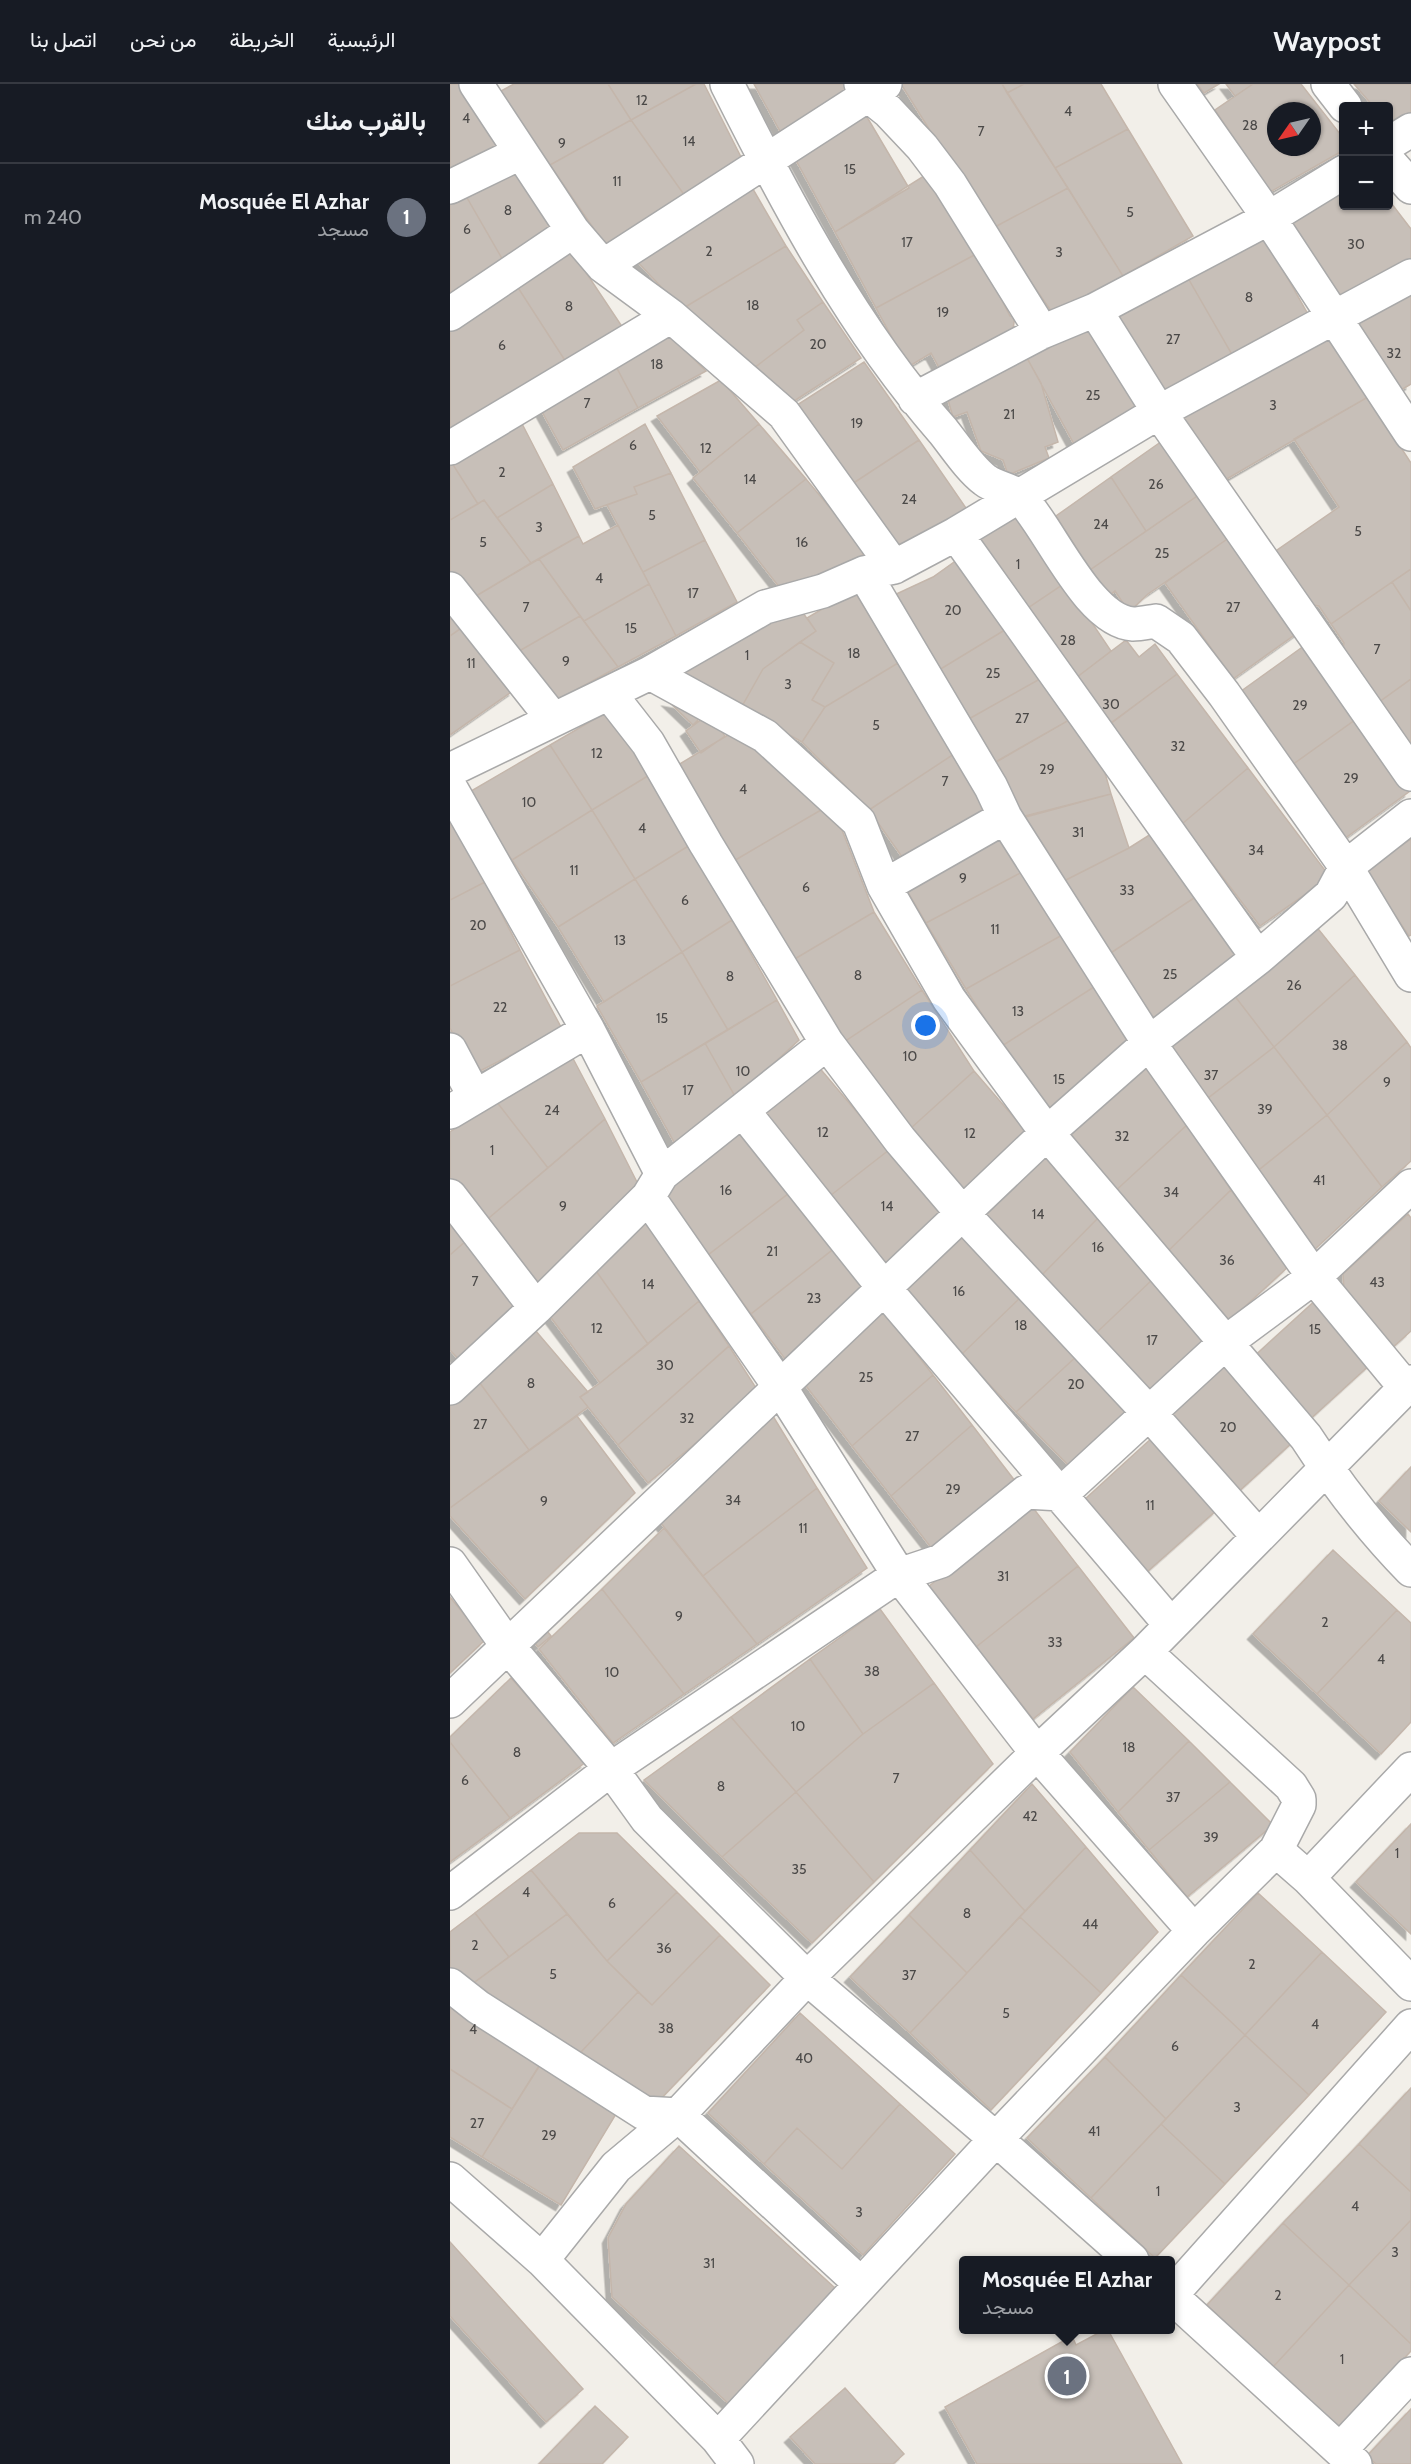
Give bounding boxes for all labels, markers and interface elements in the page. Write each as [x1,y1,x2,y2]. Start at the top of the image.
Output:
text: Waypost [1273,24,1381,58]
text: اتصل بنا [30,27,97,52]
text: من نحن [130,27,196,52]
text: الخريطة [229,27,294,52]
text: الرئيسية [327,27,395,52]
house number: 12 [636,91,648,109]
house number: 4 [1064,102,1072,120]
north arrow [1267,102,1321,156]
map controls [1339,102,1393,210]
button: + [1339,102,1393,156]
text: بالقرب منك [306,105,426,137]
house number: 4 [462,109,470,127]
house number: 28 [1242,116,1258,134]
house number: 7 [977,122,985,140]
house number: 14 [683,132,695,150]
house number: 9 [558,134,566,152]
button: − [1339,156,1393,210]
house number: 15 [844,160,856,178]
house number: 11 [612,172,622,190]
text: Mosquée El Azhar [199,188,369,215]
house number: 8 [504,201,512,219]
house number: 5 [1126,203,1134,221]
text: 240 m [24,205,82,229]
text: 1 [403,205,410,229]
text: مسجد [317,217,369,241]
house number: 6 [463,220,471,238]
house number: 17 [901,233,913,251]
house number: 30 [1347,235,1365,253]
house number: 2 [705,242,713,260]
house number: 3 [1055,243,1063,261]
house number: 8 [1245,288,1253,306]
house number: 18 [746,296,760,314]
house number: 8 [565,297,573,315]
house number: 19 [937,303,949,321]
house number: 27 [1166,330,1180,348]
house number: 20 [809,335,827,353]
house number: 6 [498,336,506,354]
house number: 32 [1387,344,1401,362]
house number: 18 [650,355,664,373]
house number: 25 [1086,386,1100,404]
house number: 7 [583,394,591,412]
house number: 3 [1269,396,1277,414]
house number: 21 [1003,405,1015,423]
house number: 19 [851,414,863,432]
house number: 6 [629,436,637,454]
house number: 12 [700,439,712,457]
house number: 2 [498,463,506,481]
house number: 14 [744,470,756,488]
house number: 26 [1148,475,1164,493]
house number: 24 [901,490,917,508]
house number: 5 [648,506,656,524]
house number: 24 [1093,515,1109,533]
house number: 3 [535,518,543,536]
house number: 5 [1354,522,1362,540]
house number: 5 [479,533,487,551]
house number: 16 [796,533,808,551]
house number: 25 [1155,544,1169,562]
house number: 1 [1016,555,1020,573]
house number: 4 [595,569,603,587]
house number: 17 [687,584,699,602]
house number: 7 [522,598,530,616]
house number: 27 [1226,598,1240,616]
house number: 20 [944,601,962,619]
house number: 15 [625,619,637,637]
house number: 28 [1060,631,1076,649]
house number: 7 [1373,640,1381,658]
house number: 18 [847,644,861,662]
house number: 1 [745,646,749,664]
house number: 9 [562,652,570,670]
house number: 11 [466,654,476,672]
house number: 25 [986,664,1000,682]
house number: 3 [784,675,792,693]
house number: 30 [1102,695,1120,713]
house number: 29 [1292,696,1308,714]
house number: 27 [1015,709,1029,727]
house number: 5 [872,716,880,734]
house number: 32 [1171,737,1185,755]
house number: 12 [591,744,603,762]
house number: 29 [1039,760,1055,778]
house number: 29 [1343,769,1359,787]
house number: 7 [941,772,949,790]
house number: 4 [739,780,747,798]
house number: 10 [522,793,536,811]
house number: 4 [638,819,646,837]
house number: 31 [1072,823,1084,841]
house number: 34 [1248,841,1264,859]
house number: 11 [569,861,579,879]
house number: 9 [959,869,967,887]
house number: 6 [802,878,810,896]
house number: 33 [1119,881,1135,899]
house number: 6 [681,891,689,909]
house number: 20 [469,916,487,934]
house number: 11 [990,920,1000,938]
house number: 13 [614,931,626,949]
house number: 25 [1163,965,1177,983]
house number: 8 [854,966,862,984]
house number: 8 [726,967,734,985]
house number: 26 [1286,976,1302,994]
house number: 22 [493,998,507,1016]
house number: 13 [1012,1002,1024,1020]
house number: 15 [656,1009,668,1027]
your location [911,1011,940,1040]
house number: 38 [1332,1036,1348,1054]
house number: 10 [903,1047,917,1065]
house number: 10 [736,1062,750,1080]
house number: 37 [1204,1066,1218,1084]
house number: 15 [1053,1070,1065,1088]
house number: 9 [1383,1073,1391,1091]
house number: 17 [682,1081,694,1099]
house number: 39 [1257,1100,1273,1118]
house number: 24 [544,1101,560,1119]
house number: 12 [817,1123,829,1141]
house number: 12 [964,1124,976,1142]
house number: 32 [1115,1127,1129,1145]
house number: 1 [490,1141,494,1159]
house number: 41 [1313,1171,1325,1189]
house number: 16 [720,1181,732,1199]
house number: 34 [1163,1183,1179,1201]
house number: 9 [559,1197,567,1215]
house number: 14 [881,1197,893,1215]
house number: 14 [1032,1205,1044,1223]
house number: 16 [1092,1238,1104,1256]
house number: 21 [766,1242,778,1260]
house number: 36 [1219,1251,1235,1269]
house number: 7 [471,1272,479,1290]
house number: 43 [1369,1273,1385,1291]
house number: 14 [642,1275,654,1293]
house number: 16 [953,1282,965,1300]
house number: 23 [807,1289,821,1307]
house number: 18 [1014,1316,1028,1334]
house number: 12 [591,1319,603,1337]
house number: 15 [1309,1320,1321,1338]
house number: 17 [1146,1331,1158,1349]
house number: 30 [656,1356,674,1374]
house number: 25 [859,1368,873,1386]
house number: 8 [527,1374,535,1392]
house number: 20 [1067,1375,1085,1393]
house number: 32 [680,1409,694,1427]
house number: 27 [473,1415,487,1433]
house number: 20 [1219,1418,1237,1436]
house number: 27 [905,1427,919,1445]
house number: 29 [945,1480,961,1498]
house number: 34 [725,1491,741,1509]
house number: 9 [540,1492,548,1510]
house number: 11 [1145,1496,1155,1514]
house number: 11 [798,1519,808,1537]
house number: 31 [997,1567,1009,1585]
house number: 9 [675,1607,683,1625]
house number: 2 [1321,1613,1329,1631]
house number: 33 [1047,1633,1063,1651]
house number: 4 [1377,1650,1385,1668]
house number: 38 [864,1662,880,1680]
house number: 10 [605,1663,619,1681]
house number: 10 [791,1717,805,1735]
house number: 18 [1122,1738,1136,1756]
house number: 8 [513,1743,521,1761]
house number: 7 [892,1769,900,1787]
house number: 6 [461,1771,469,1789]
house number: 8 [717,1777,725,1795]
house number: 37 [1166,1788,1180,1806]
house number: 42 [1022,1807,1038,1825]
house number: 39 [1203,1828,1219,1846]
house number: 1 [1395,1844,1399,1862]
house number: 35 [791,1860,807,1878]
house number: 4 [522,1883,530,1901]
house number: 6 [608,1894,616,1912]
house number: 8 [963,1904,971,1922]
house number: 44 [1082,1915,1098,1933]
house number: 2 [471,1936,479,1954]
house number: 36 [656,1939,672,1957]
house number: 2 [1248,1955,1256,1973]
house number: 5 [549,1965,557,1983]
house number: 37 [902,1966,916,1984]
house number: 5 [1002,2004,1010,2022]
house number: 4 [1311,2015,1319,2033]
house number: 38 [658,2019,674,2037]
house number: 4 [469,2020,477,2038]
house number: 6 [1171,2037,1179,2055]
house number: 40 [795,2049,813,2067]
house number: 3 [1233,2098,1241,2116]
house number: 27 [470,2114,484,2132]
house number: 41 [1088,2122,1100,2140]
house number: 29 [541,2126,557,2144]
house number: 1 [1156,2182,1160,2200]
house number: 4 [1351,2197,1359,2215]
house number: 3 [855,2203,863,2221]
house number: 3 [1391,2243,1399,2261]
house number: 31 [703,2254,715,2272]
popup [959,2256,1175,2334]
text: Mosquée El Azhar [982,2266,1152,2293]
house number: 2 [1274,2286,1282,2304]
text: مسجد [982,2295,1034,2319]
house number: 1 [1340,2350,1344,2368]
pin: 1 [1048,2354,1086,2398]

